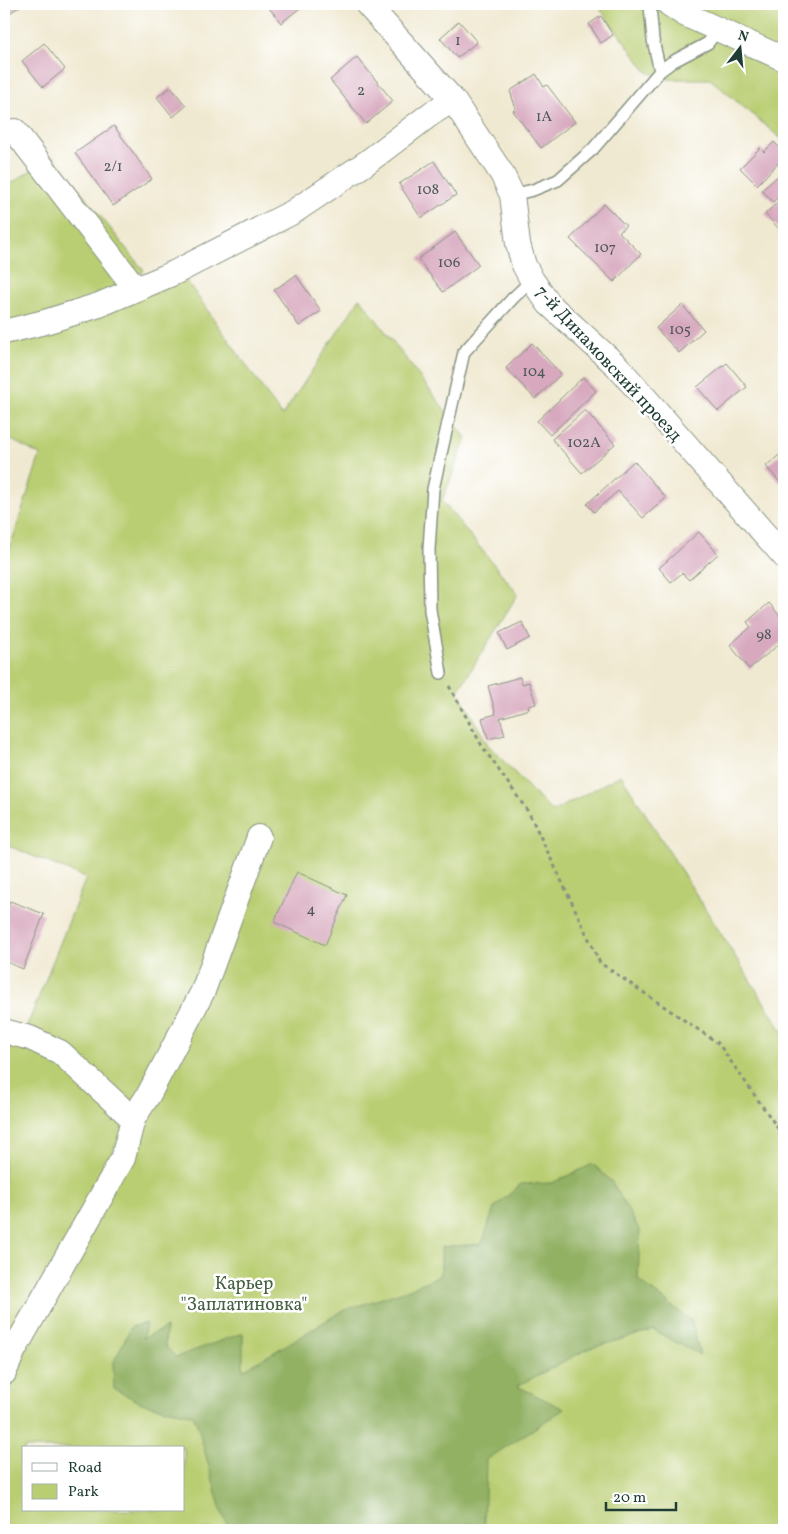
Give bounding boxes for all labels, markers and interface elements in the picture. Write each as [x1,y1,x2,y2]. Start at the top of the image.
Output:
north arrow [716,22,766,72]
text: N [736,26,751,47]
house number: 1 [455,31,461,52]
house number: 2 [357,81,365,102]
house number: 1А [536,107,553,128]
house number: 2/1 [104,157,122,178]
house number: 108 [417,180,439,201]
house number: 107 [594,238,616,259]
house number: 106 [438,253,460,274]
street label: 7-й Динамовский проезд [529,280,687,448]
house number: 105 [669,320,691,341]
house number: 104 [522,362,546,383]
house number: 102А [567,433,601,454]
house number: 98 [756,625,772,646]
house number: 4 [307,900,316,921]
park label: Карьер "Заплатиновка" [181,1272,307,1318]
legend [22,1446,185,1512]
text: Road [68,1458,102,1479]
scale bar [606,1479,676,1511]
text: Park [68,1482,99,1503]
text: 20 m [613,1488,646,1509]

